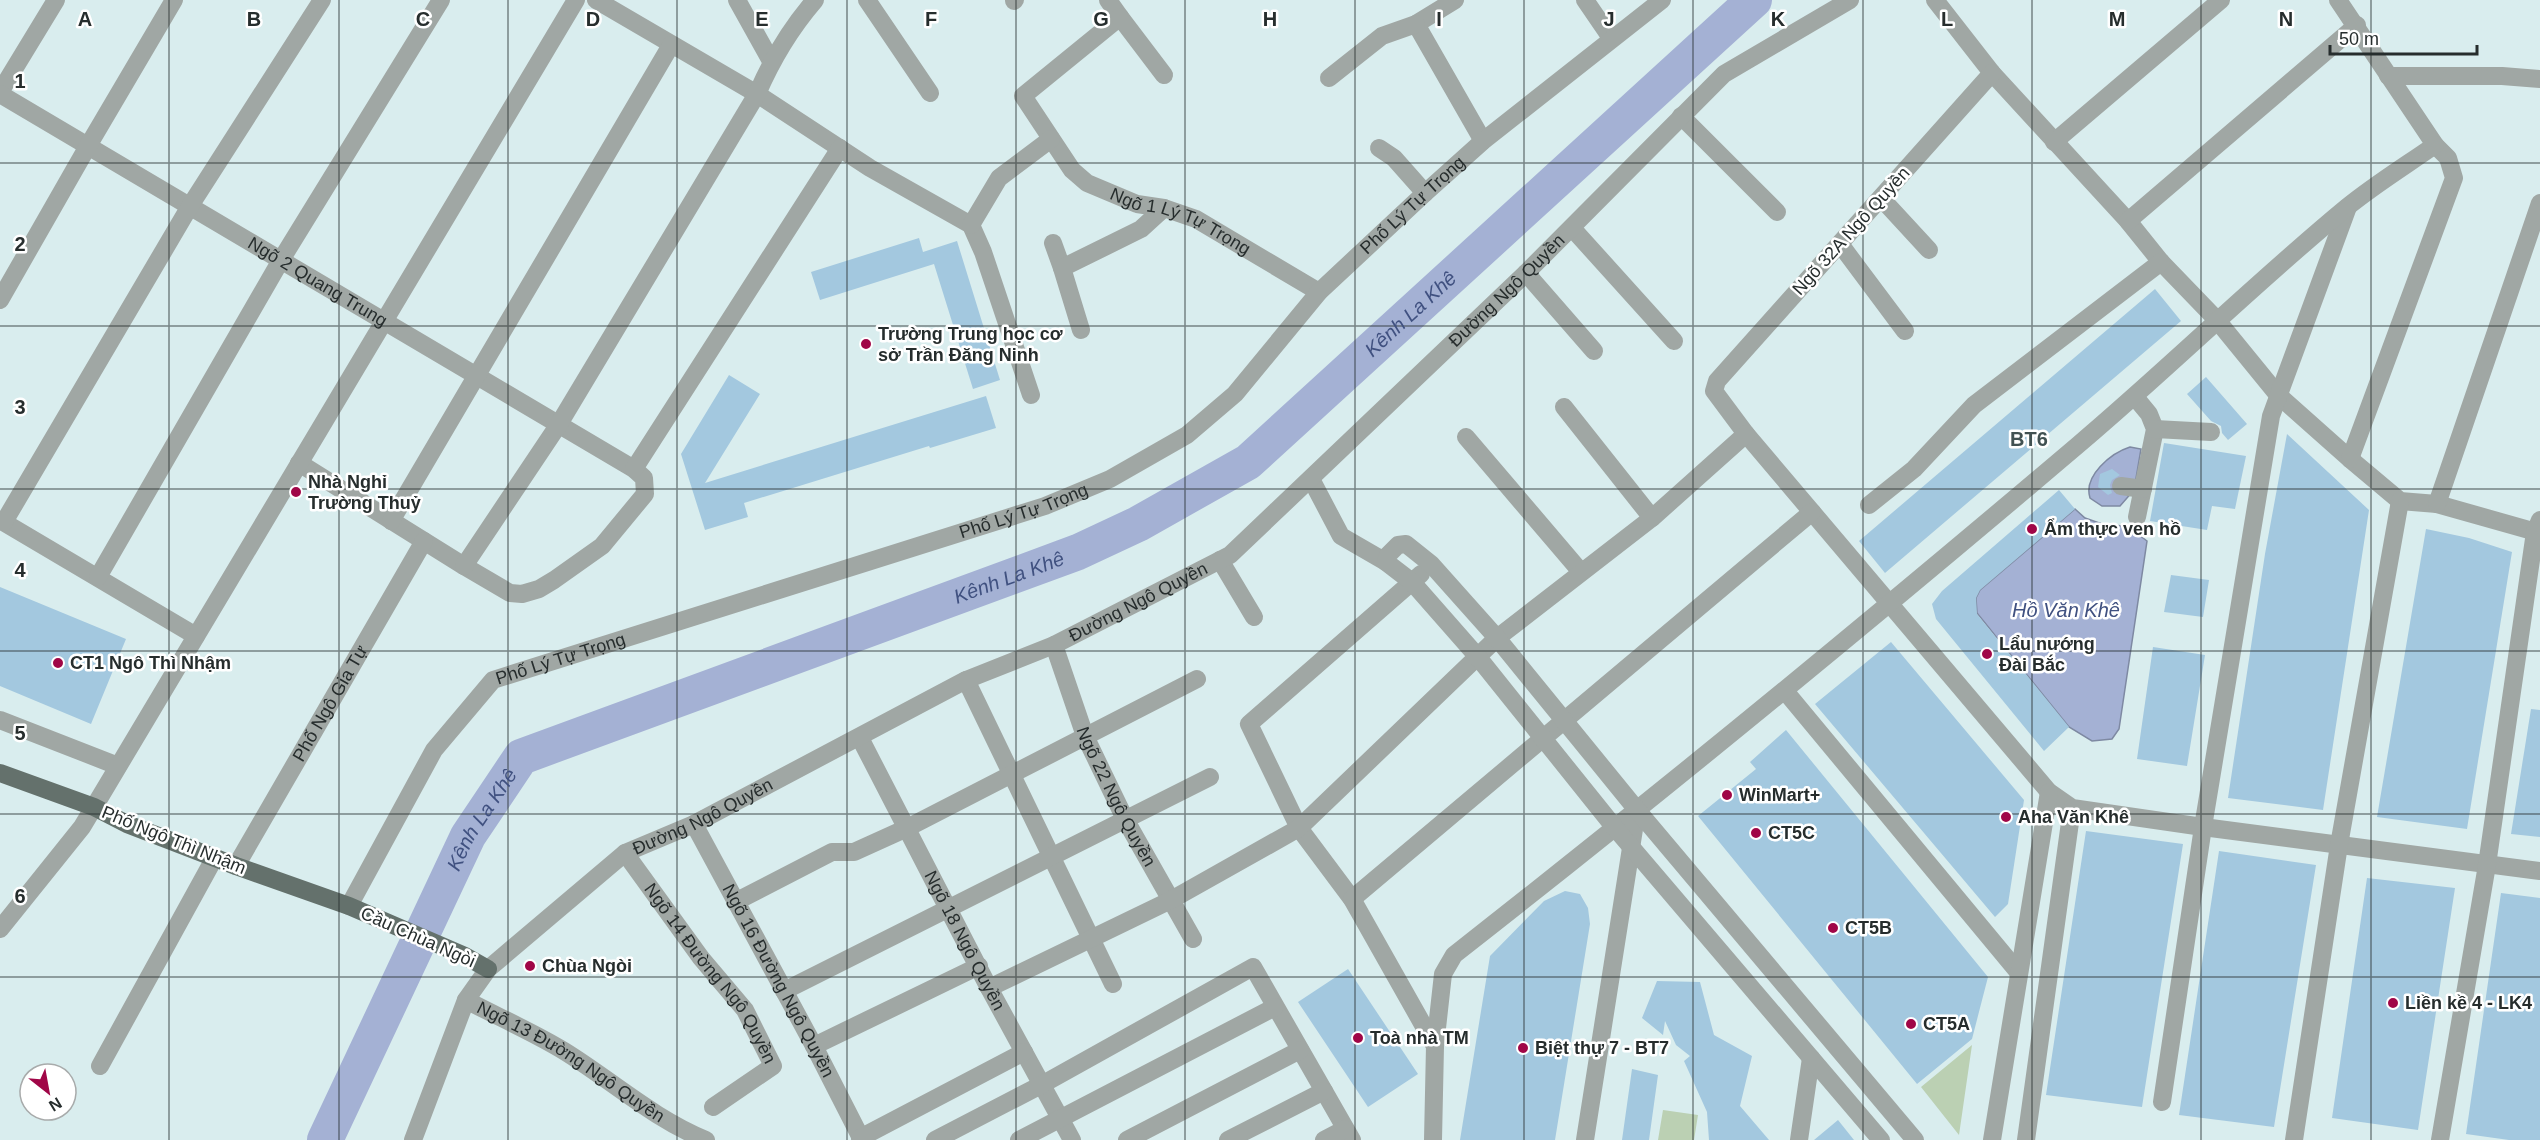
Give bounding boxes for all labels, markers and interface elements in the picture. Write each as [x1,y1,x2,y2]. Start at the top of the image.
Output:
text: A [78,8,92,30]
text: B [247,8,261,30]
text: C [416,8,430,30]
text: D [586,8,600,30]
text: E [755,8,769,30]
text: F [925,8,937,30]
text: G [1093,8,1109,30]
text: H [1263,8,1277,30]
text: I [1436,8,1442,30]
text: J [1603,8,1615,30]
text: K [1771,8,1786,30]
text: L [1941,8,1953,30]
text: M [2109,8,2125,30]
text: N [2279,8,2293,30]
scale bar [2330,18,2477,56]
text: 50 m [2339,29,2379,49]
text: 1 [14,70,26,92]
street label: Phố Lý Tự Trọng [1356,152,1469,258]
street label: Ngõ 32A Ngô Quyền [1788,163,1914,299]
street label: Ngõ 1 Lý Tự Trọng [1107,184,1254,259]
street label: Đường Ngô Quyền [1445,230,1569,351]
text: 2 [14,233,26,255]
street label: Ngõ 2 Quang Trung [244,233,391,331]
water label: Kênh La Khê [1360,267,1461,361]
place label: Trường Trung học cơ sở Trần Đăng Ninh [878,324,1063,365]
marker: Trường Trung học cơ sở Trần Đăng Ninh [859,337,873,351]
text: 3 [14,396,26,418]
district label: BT6 [2010,428,2048,450]
place label: Nhà Nghỉ Trường Thuỷ [308,472,421,513]
street label: Phố Lý Tự Trọng [957,479,1091,542]
marker: Nhà Nghỉ Trường Thuỷ [289,485,303,499]
place label: Ẩm thực ven hồ [2044,518,2181,539]
marker: Ẩm thực ven hồ [2025,522,2039,536]
water label: Kênh La Khê [951,547,1067,608]
street label: Đường Ngô Quyền [1065,558,1211,646]
text: 4 [14,559,26,581]
water label: Hồ Văn Khê [2012,599,2120,621]
street label: Phố Lý Tự Trọng [493,629,628,689]
place label: Lẩu nướng Đài Bắc [1999,634,2095,675]
street label: Phố Ngô Gia Tự [289,642,372,765]
marker: Lẩu nướng Đài Bắc [1980,647,1994,661]
place label: CT1 Ngô Thì Nhậm [70,653,231,673]
marker: CT1 Ngô Thì Nhậm [51,656,65,670]
text: 5 [14,722,26,744]
street label: Ngõ 22 Ngô Quyền [1073,724,1160,870]
water label: Kênh La Khê [442,764,521,874]
street label: Đường Ngô Quyền [630,774,776,859]
place label: WinMart+ [1739,785,1820,805]
marker: WinMart+ [1720,788,1734,802]
street label: Phố Ngô Thì Nhậm [99,802,249,878]
place label: Aha Văn Khê [2018,807,2129,827]
marker: Aha Văn Khê [1999,810,2013,824]
place label: CT5C [1768,823,1815,843]
marker: CT5C [1749,826,1763,840]
street label: Ngõ 18 Ngô Quyền [920,868,1009,1014]
street label: Ngõ 14 Đường Ngô Quyền [640,879,780,1067]
street label: Ngõ 16 Đường Ngô Quyền [718,881,838,1081]
text: 6 [14,885,26,907]
street label: Cầu Chùa Ngòi [358,903,478,971]
place label: CT5B [1845,918,1892,938]
marker: CT5B [1826,921,1840,935]
place label: Chùa Ngòi [542,956,632,976]
marker: Chùa Ngòi [523,959,537,973]
place label: Liền kề 4 - LK4 [2405,993,2532,1013]
marker: Liền kề 4 - LK4 [2386,996,2400,1010]
street label: Ngõ 13 Đường Ngô Quyền [474,997,668,1127]
place label: CT5A [1923,1014,1970,1034]
marker: CT5A [1904,1017,1918,1031]
place label: Toà nhà TM [1370,1028,1469,1048]
marker: Toà nhà TM [1351,1031,1365,1045]
place label: Biệt thự 7 - BT7 [1535,1038,1669,1058]
marker: Biệt thự 7 - BT7 [1516,1041,1530,1055]
north arrow [18,1062,78,1122]
text: N [46,1094,65,1115]

